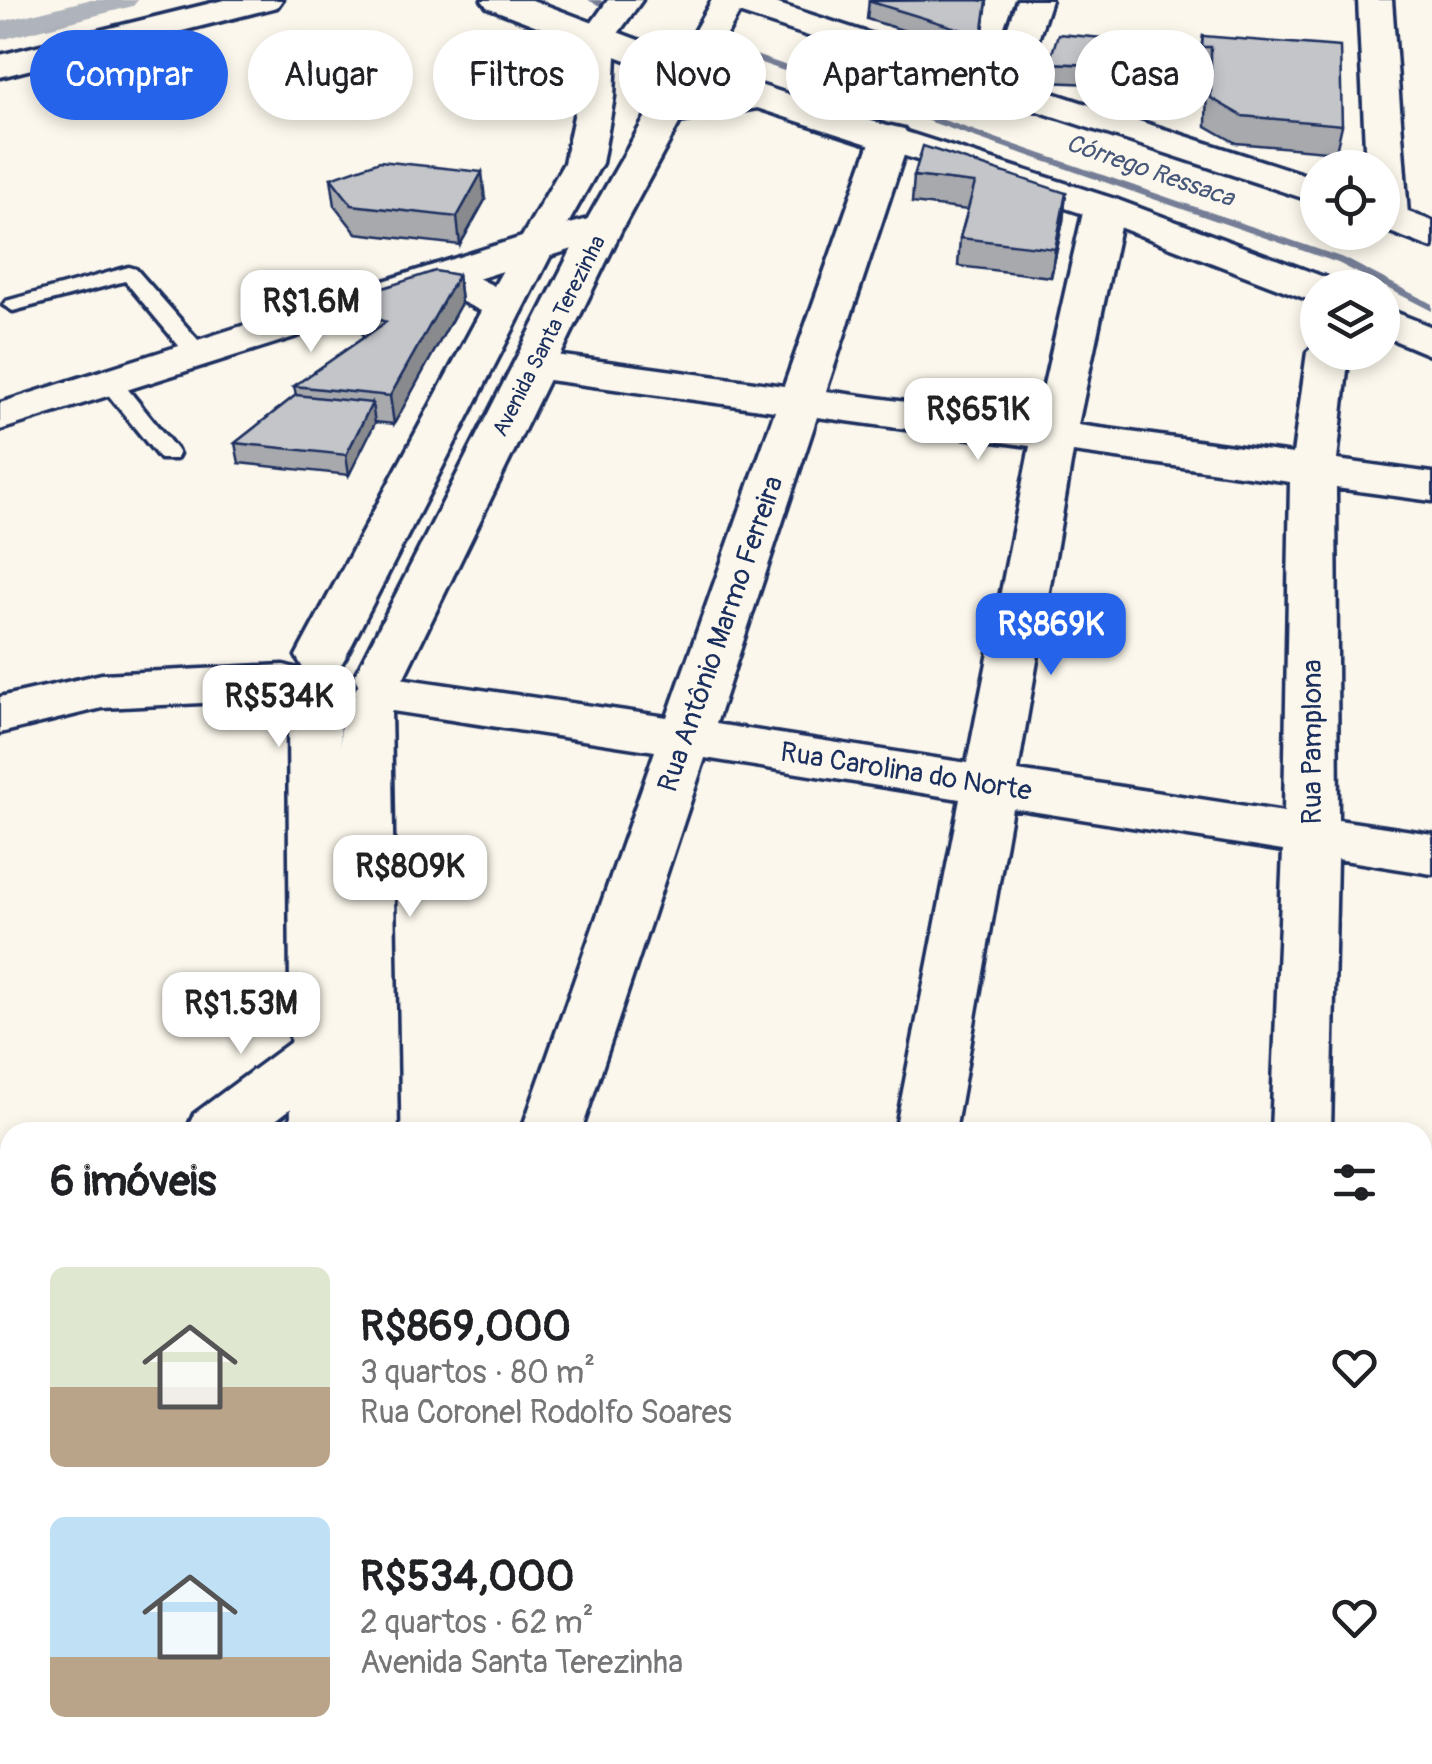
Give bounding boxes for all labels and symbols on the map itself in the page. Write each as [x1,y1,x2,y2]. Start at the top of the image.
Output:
water label: Córrego Ressaca [1062,128,1239,215]
street label: Avenida Santa Terezinha [486,231,612,441]
pin: R$1.6M [230,270,392,355]
pin: R$651K [897,378,1059,463]
street label: Rua Antônio Marmo Ferreira [650,471,792,797]
pin: R$869K [970,593,1132,678]
street label: Rua Pamplona [1295,659,1330,825]
pin: R$534K [198,665,360,750]
street label: Rua Carolina do Norte [778,735,1034,809]
pin: R$809K [329,835,491,920]
pin: R$1.53M [149,972,333,1057]

